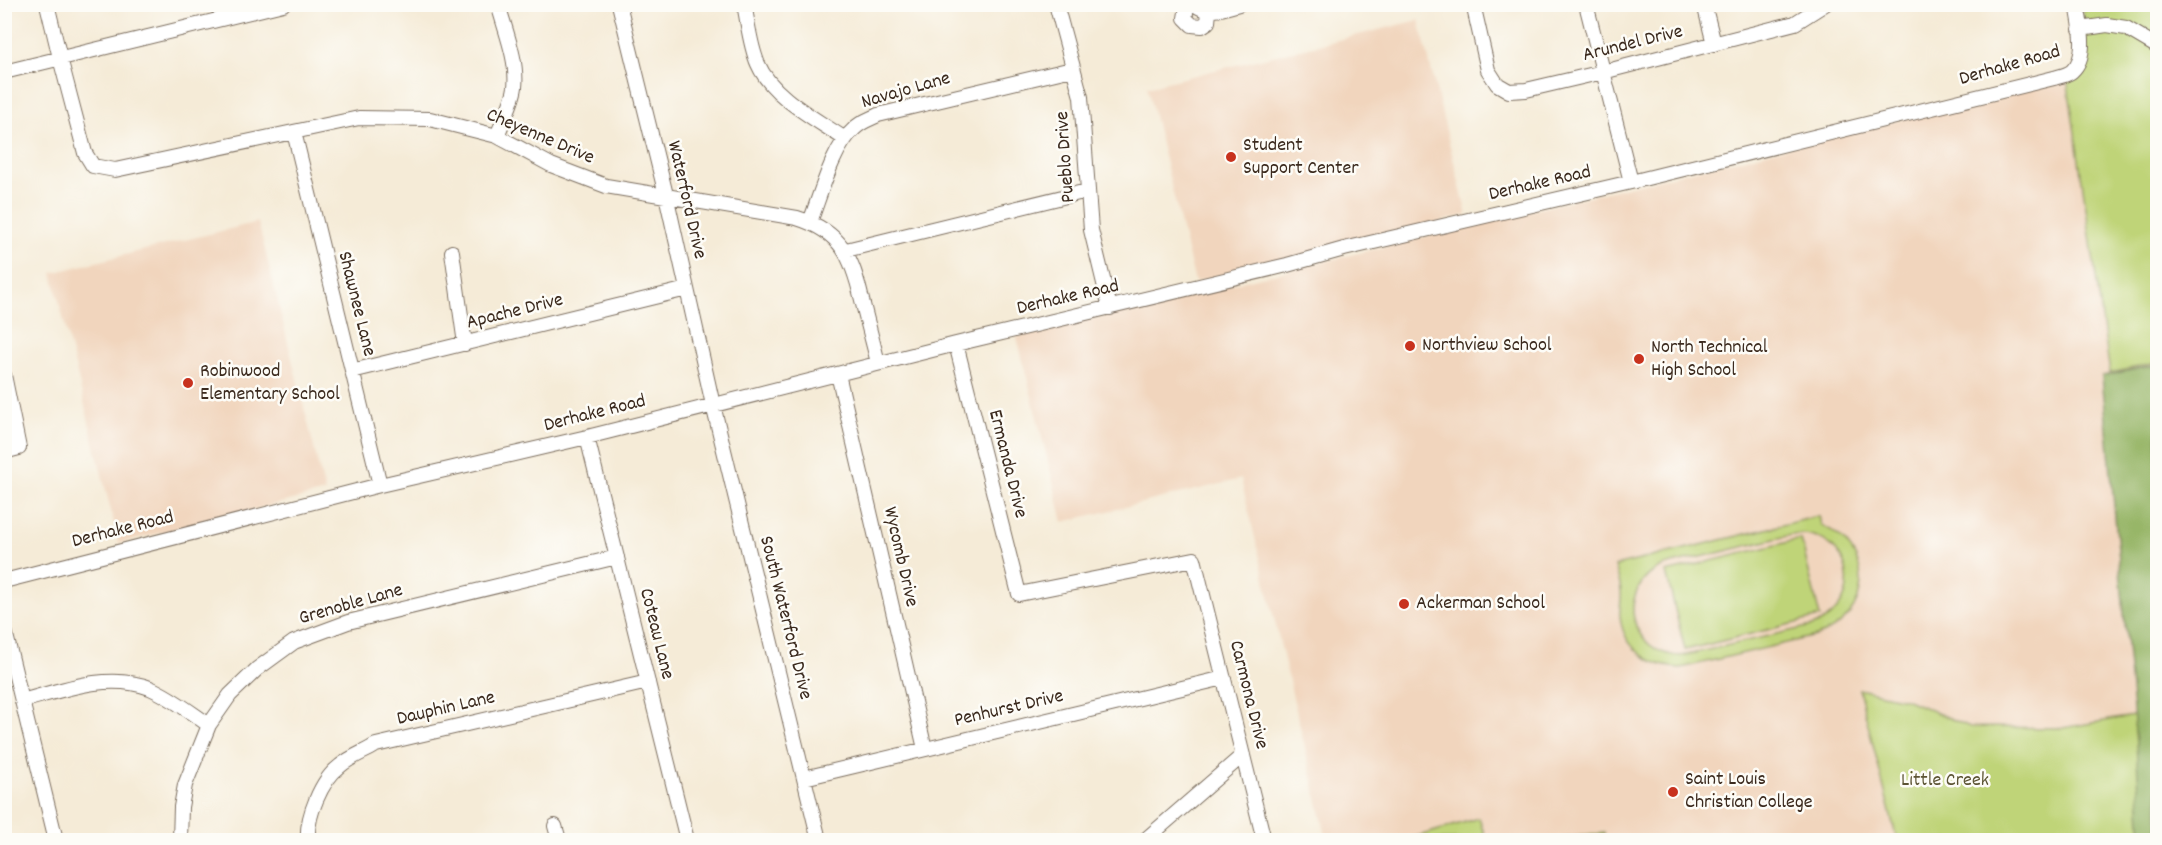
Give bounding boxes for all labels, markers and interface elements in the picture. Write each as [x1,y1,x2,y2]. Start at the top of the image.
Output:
street label: Arundel Drive [1580,18,1686,70]
street label: Derhake Road [1956,38,2064,94]
street label: Navajo Lane [858,65,954,117]
street label: Cheyenne Drive [482,102,599,172]
street label: Pueblo Drive [1049,110,1083,204]
place label: Student Support Center [1243,132,1359,183]
street label: Waterford Drive [659,138,713,262]
marker: Student Support Center [1224,150,1238,164]
street label: Derhake Road [1486,159,1594,209]
street label: Shawnee Lane [329,249,383,360]
street label: Derhake Road [1014,273,1122,323]
street label: Apache Drive [464,286,566,338]
place label: Northview School [1422,332,1552,360]
place label: North Technical High School [1651,334,1768,385]
marker: Northview School [1403,339,1417,353]
marker: North Technical High School [1632,352,1646,366]
place label: Robinwood Elementary School [200,358,340,409]
marker: Robinwood Elementary School [181,376,195,390]
street label: Derhake Road [541,388,649,440]
street label: Ermanda Drive [980,407,1034,521]
street label: Derhake Road [69,504,177,556]
street label: Wycomb Drive [875,504,925,610]
street label: South Waterford Drive [751,533,819,703]
street label: Grenoble Lane [296,577,406,633]
street label: Coteau Lane [631,585,681,683]
place label: Ackerman School [1416,590,1545,618]
marker: Ackerman School [1397,597,1411,611]
street label: Carmona Drive [1221,638,1275,752]
street label: Penhurst Drive [952,683,1067,735]
street label: Dauphin Lane [394,684,498,734]
place label: Saint Louis Christian College [1685,766,1813,817]
park label: Little Creek [1901,767,1989,795]
marker: Saint Louis Christian College [1666,785,1680,799]

